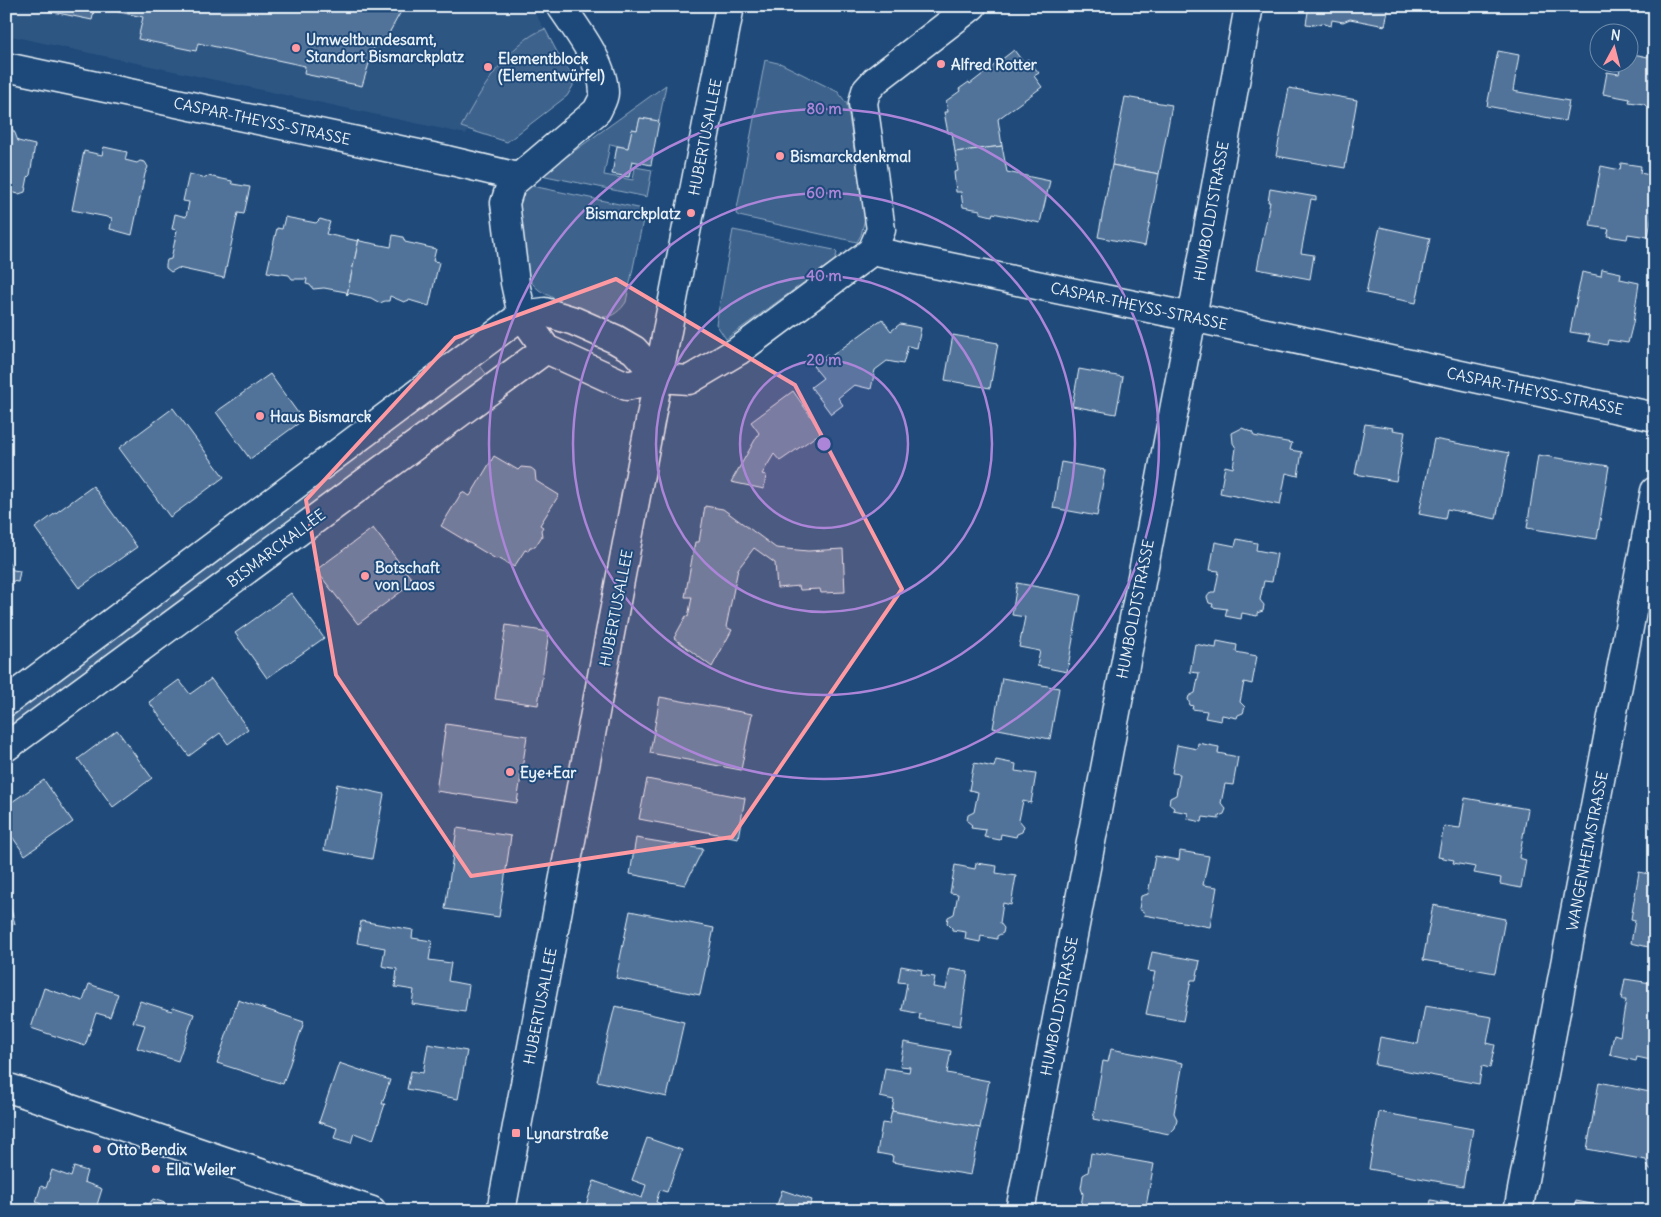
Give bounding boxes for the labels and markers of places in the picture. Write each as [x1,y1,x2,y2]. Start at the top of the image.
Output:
place label: Umweltbundesamt, Standort Bismarckplatz [306,30,464,67]
marker: Umweltbundesamt, Standort Bismarckplatz [290,42,302,54]
place label: Elementblock (Elementwürfel) [498,49,605,86]
place label: Alfred Rotter [951,55,1038,74]
marker: Alfred Rotter [935,58,947,70]
marker: Elementblock (Elementwürfel) [482,61,494,73]
place label: Bismarckdenkmal [790,147,911,166]
marker: Bismarckdenkmal [774,150,786,162]
place label: Bismarckplatz [585,204,681,224]
marker: Bismarckplatz [685,207,697,219]
place label: Haus Bismarck [270,407,372,426]
marker: Haus Bismarck [254,410,266,422]
centre of rings [815,435,833,453]
place label: Botschaft von Laos [375,558,441,594]
marker: Botschaft von Laos [359,570,371,582]
place label: Eye+Ear [520,763,577,783]
marker: Eye+Ear [504,766,516,778]
place label: Lynarstraße [526,1124,609,1144]
marker: Lynarstraße [510,1127,522,1139]
place label: Otto Bendix [107,1140,187,1159]
marker: Otto Bendix [91,1143,103,1155]
place label: Ella Weiler [166,1160,237,1179]
marker: Ella Weiler [150,1163,162,1175]

